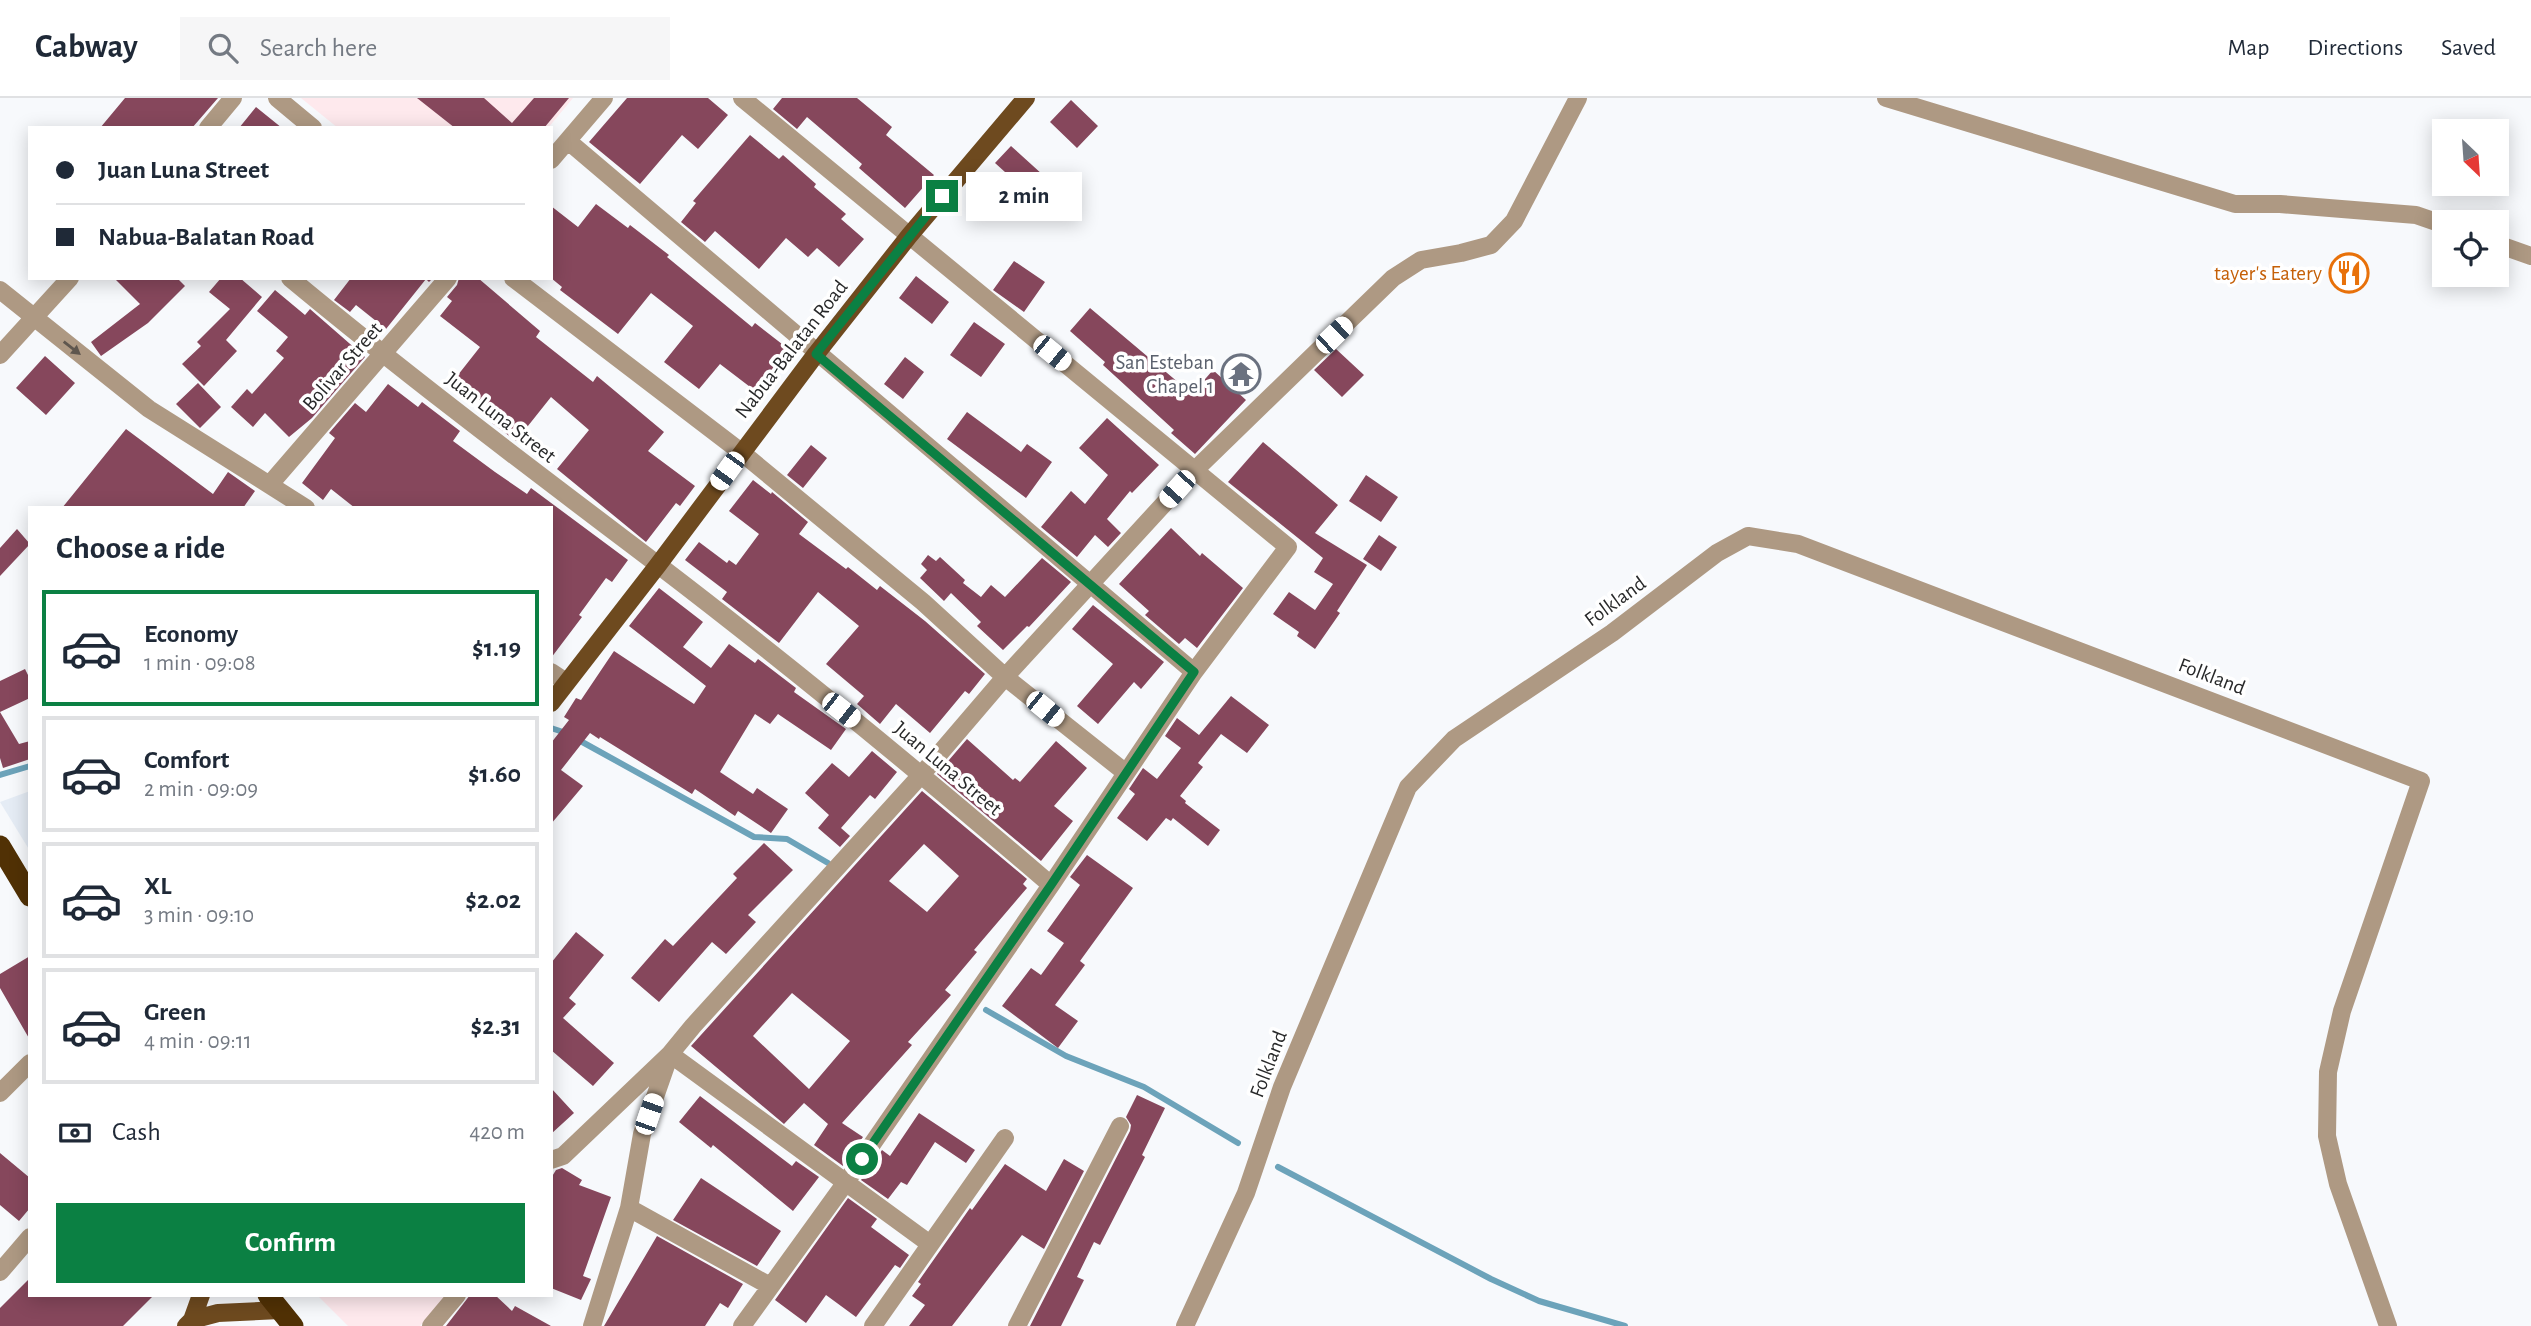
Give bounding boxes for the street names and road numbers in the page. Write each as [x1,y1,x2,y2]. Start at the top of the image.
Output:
street label: Nabua-Balatan Road [731,276,852,422]
street label: Bolivar Street [299,318,386,414]
street label: Juan Luna Street [442,368,560,467]
street label: Folkland [1581,572,1650,630]
street label: Folkland [2175,654,2248,699]
street label: Juan Luna Street [890,717,1006,820]
street label: Folkland [1246,1028,1291,1101]

